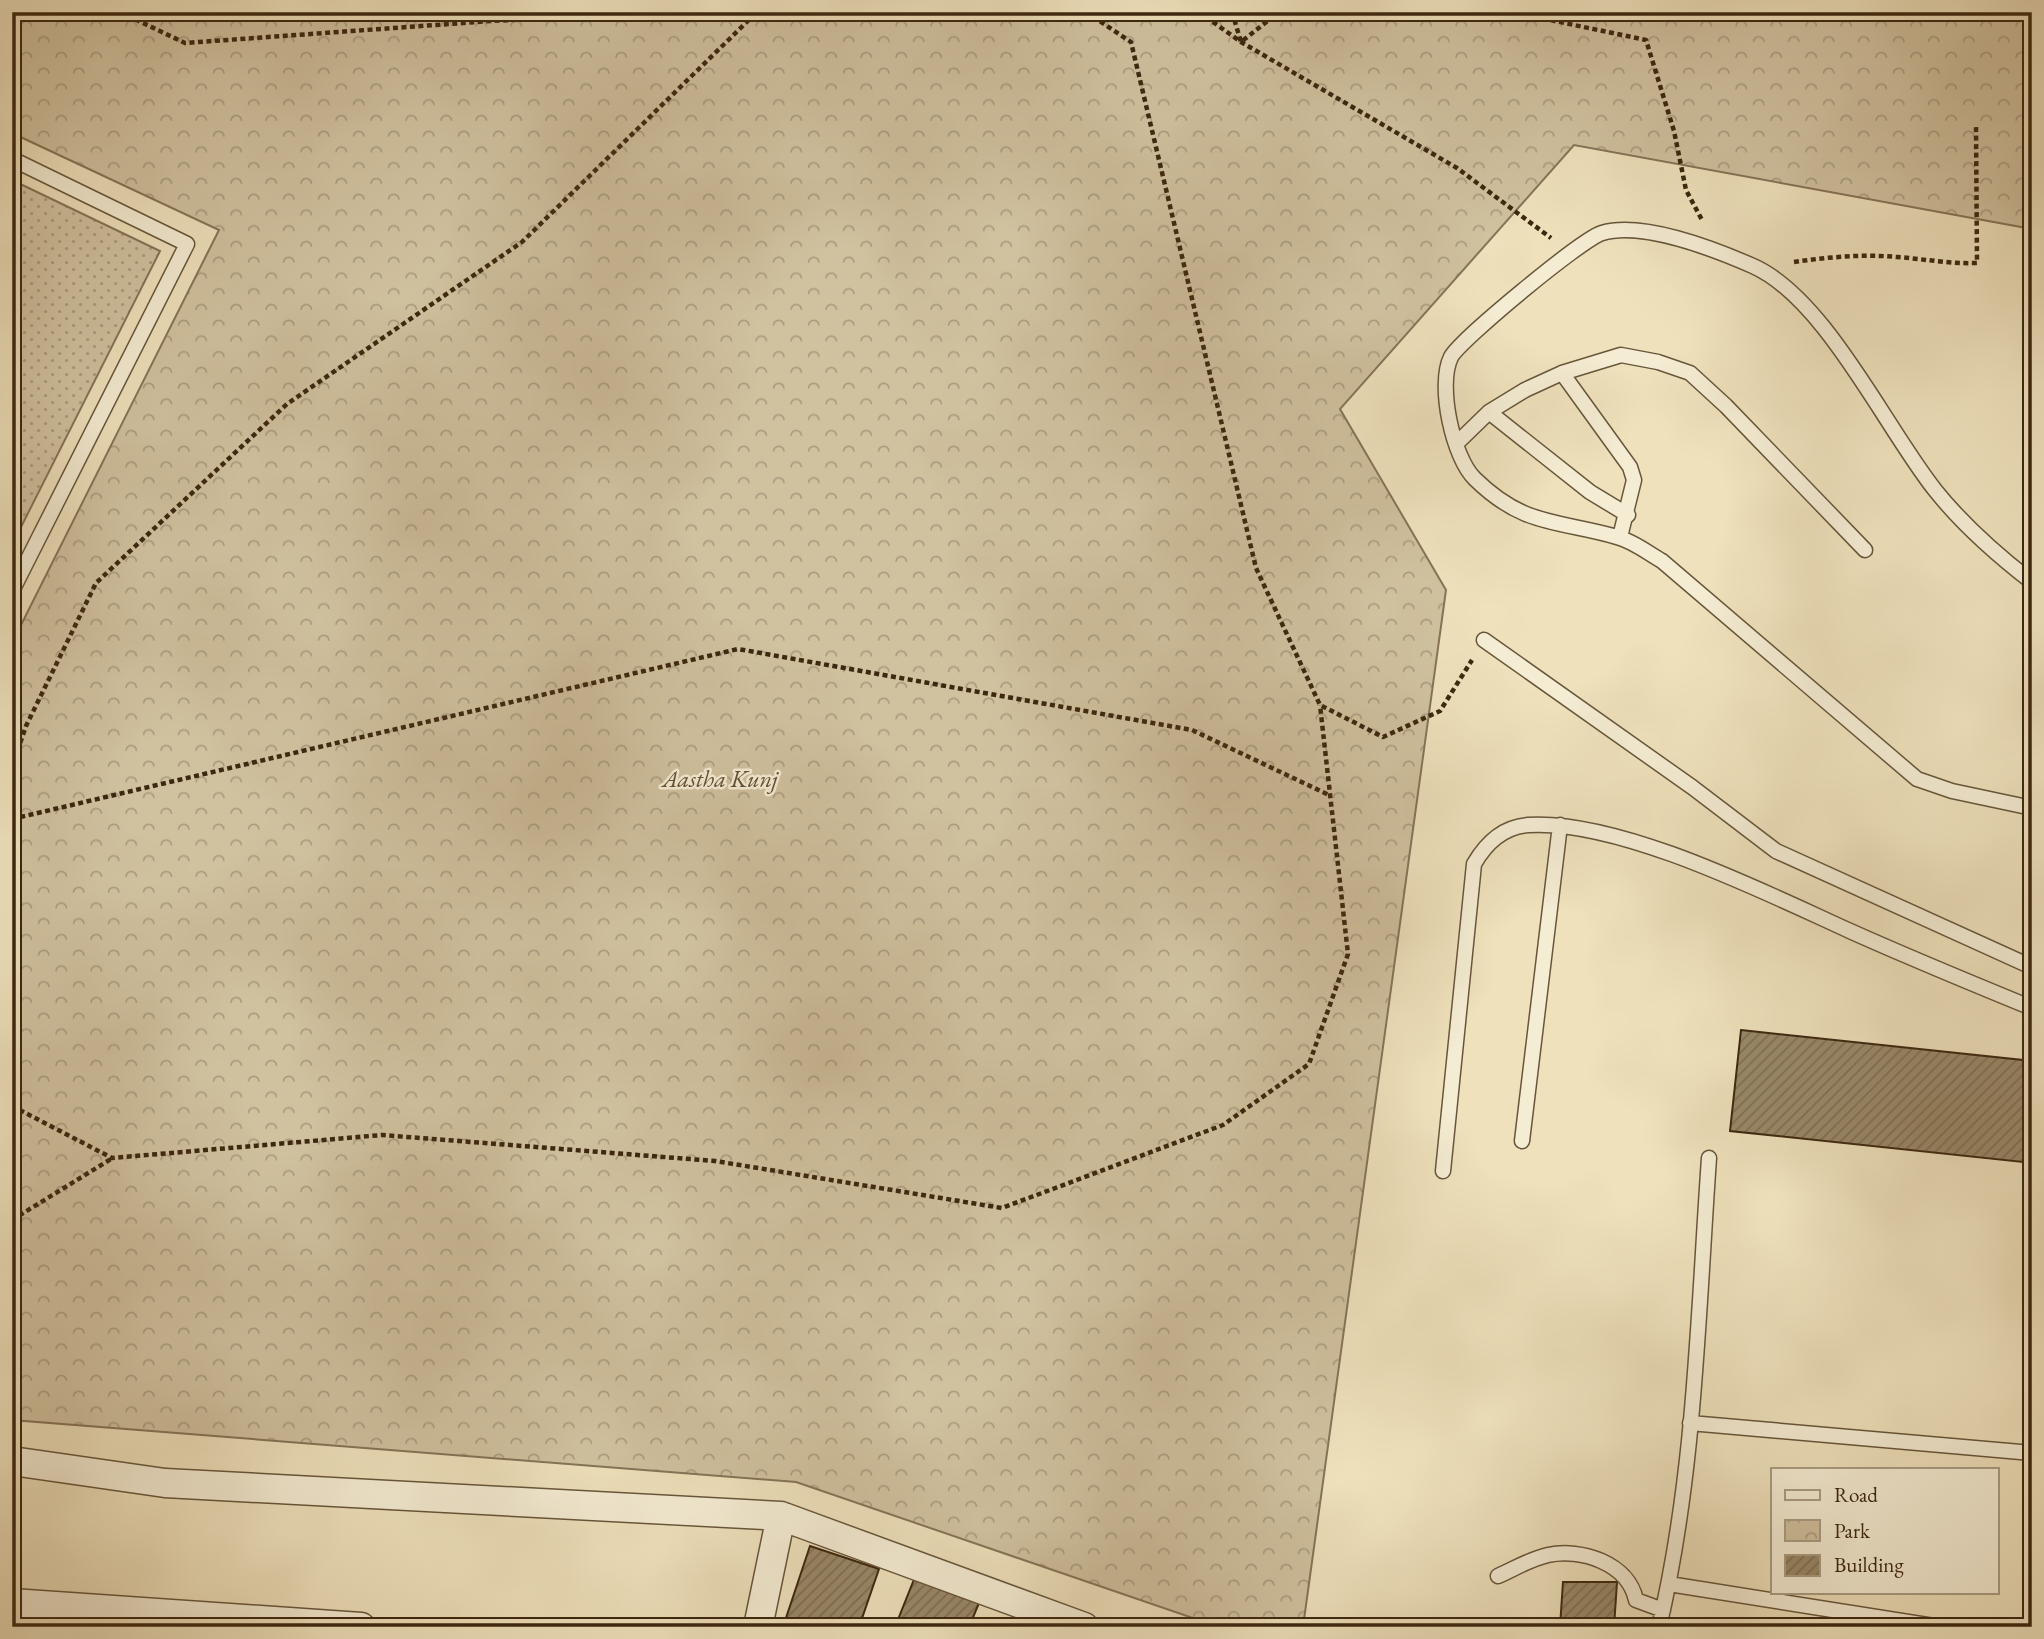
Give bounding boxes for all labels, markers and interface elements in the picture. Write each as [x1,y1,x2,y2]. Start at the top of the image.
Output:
park label: Aastha Kunj [660,763,780,794]
legend [1771,1468,1998,1594]
text: Road [1834,1481,1878,1508]
text: Park [1834,1517,1871,1544]
text: Building [1834,1551,1904,1578]

